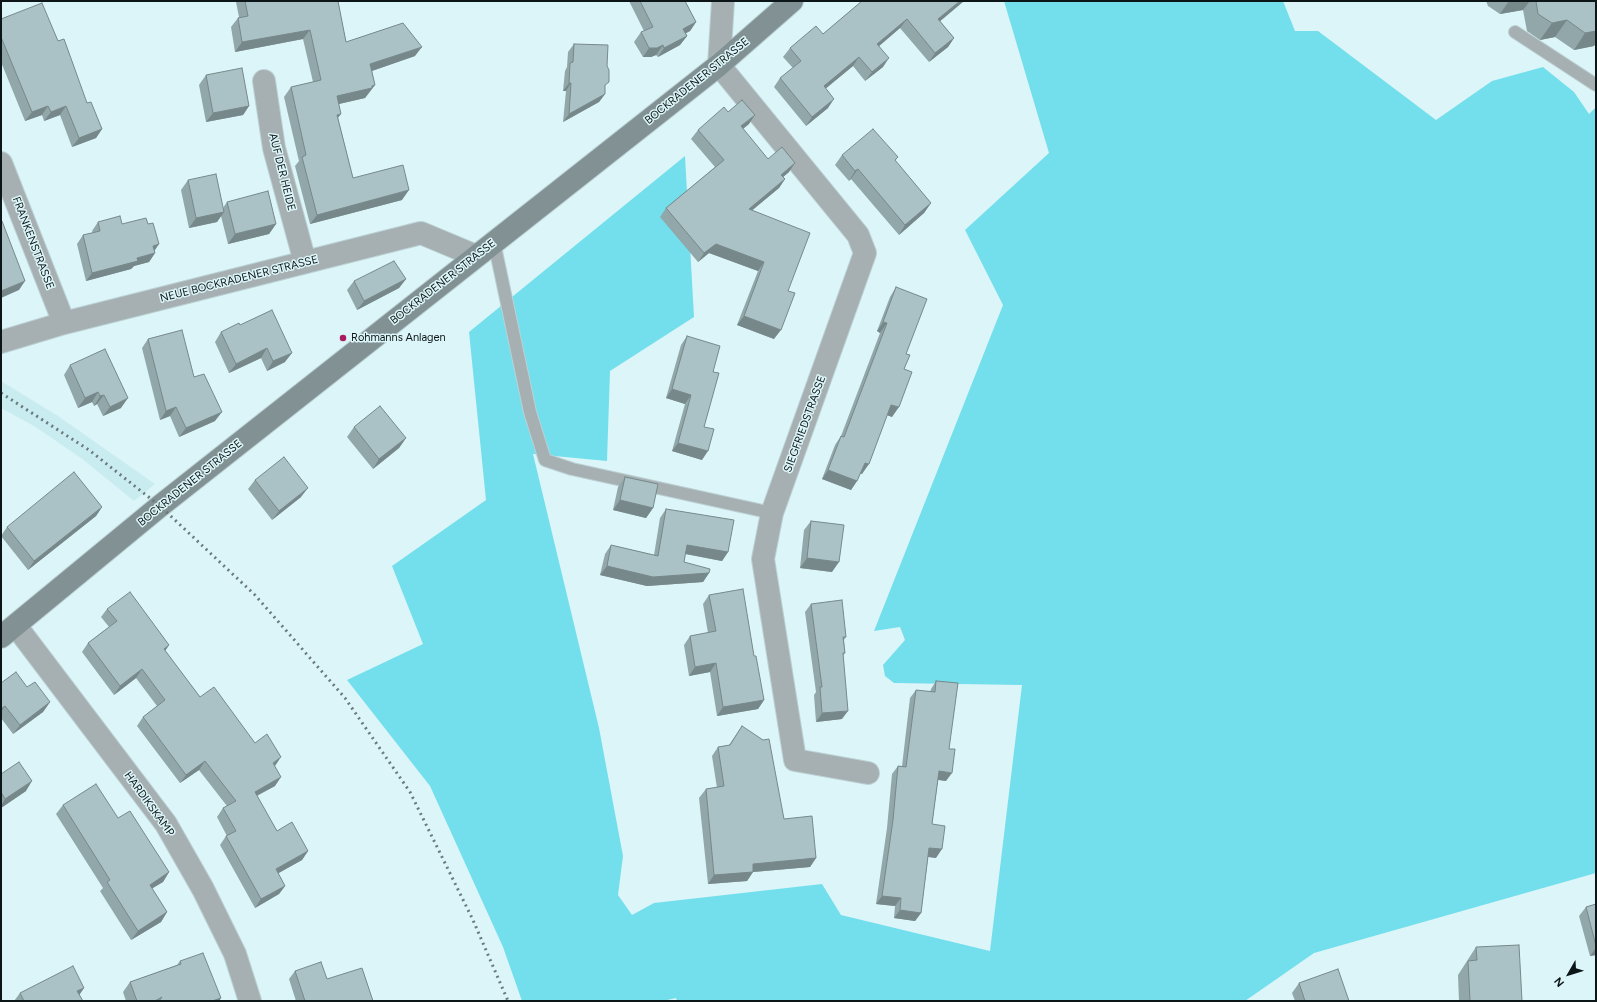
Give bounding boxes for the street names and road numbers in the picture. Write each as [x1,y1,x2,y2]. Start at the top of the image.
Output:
street label: BOCKRADENER STRASSE [642,35,752,127]
street label: AUF DER HEIDE [266,132,298,212]
street label: FRANKENSTRASSE [9,195,57,291]
street label: BOCKRADENER STRASSE [388,237,498,327]
street label: NEUE BOCKRADENER STRASSE [159,253,319,305]
street label: SIEGFRIEDSTRASSE [781,374,829,474]
street label: BOCKRADENER STRASSE [135,437,245,529]
street label: HARDIKSKAMP [121,769,177,839]

